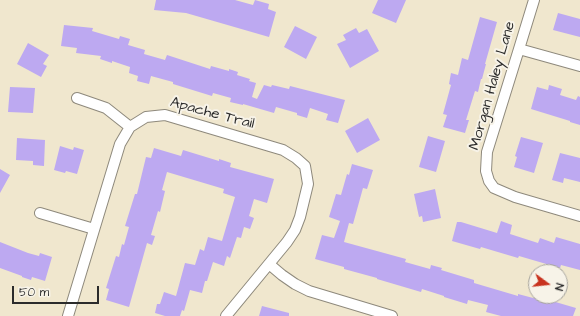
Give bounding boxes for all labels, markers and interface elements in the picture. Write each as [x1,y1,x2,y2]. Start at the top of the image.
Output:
street label: Morgan Haley Lane [466,20,520,152]
street label: Apache Trail [168,94,256,134]
north arrow [528,264,568,304]
scale bar [14,278,101,304]
text: N [551,282,567,292]
text: 50 m [19,284,49,301]

